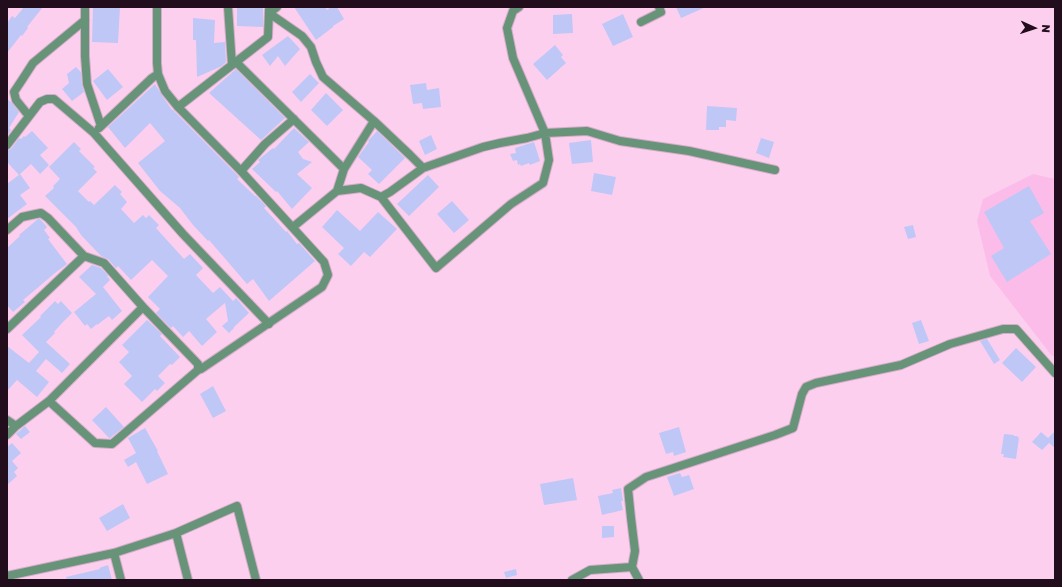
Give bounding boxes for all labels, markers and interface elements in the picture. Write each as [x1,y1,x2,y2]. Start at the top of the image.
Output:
north arrow [1014,8,1054,48]
text: N [1040,24,1053,33]

